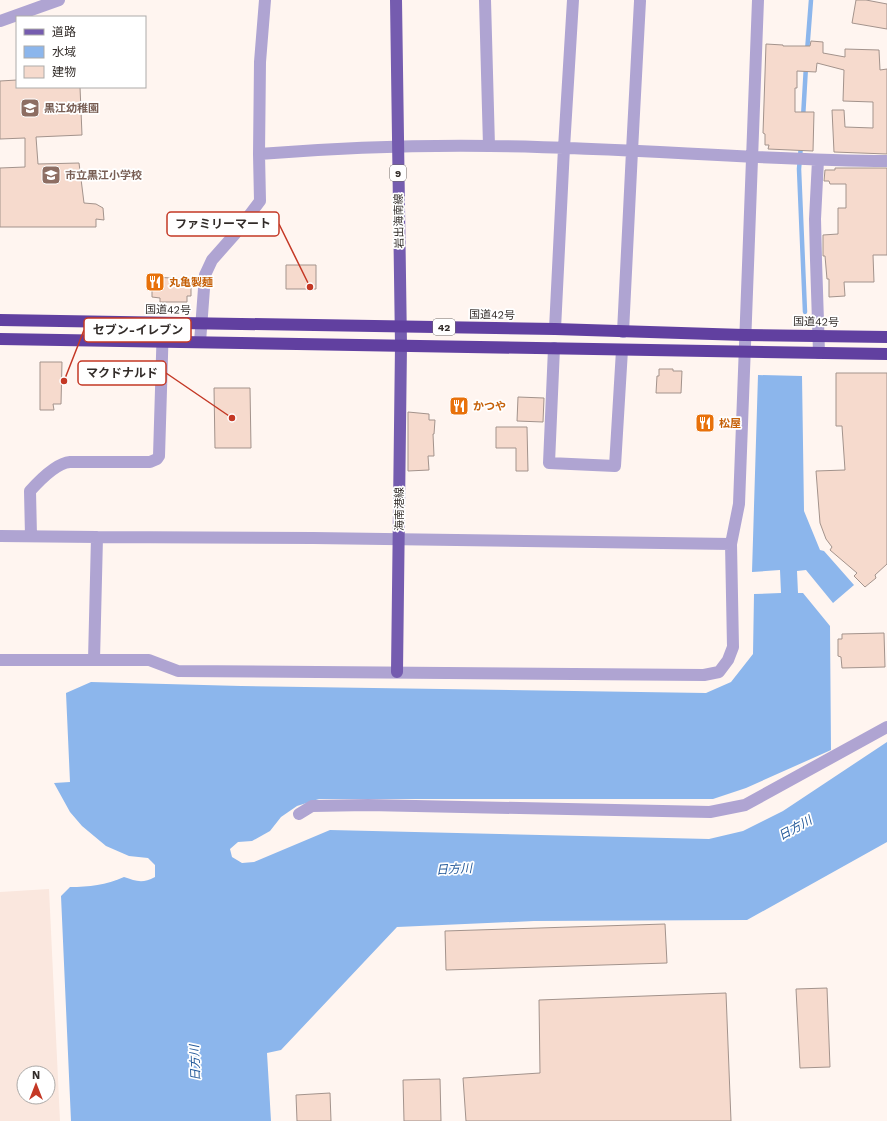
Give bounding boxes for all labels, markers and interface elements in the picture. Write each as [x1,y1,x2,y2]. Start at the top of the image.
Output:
legend [16,16,146,88]
text: 道路 [52,25,76,39]
text: 水域 [52,45,76,59]
text: 建物 [52,65,76,79]
school or university icon: 黒江幼稚園 [19,97,41,119]
place label: 黒江幼稚園 [44,102,99,115]
school or university icon: 市立黒江小学校 [40,164,62,186]
road number: 9 [390,165,406,181]
place label: 市立黒江小学校 [65,169,142,182]
street label: 岩出海南線 [392,193,406,249]
callout: ファミリーマート [167,212,279,236]
text: ファミリーマート [175,217,271,231]
restaurant icon: 丸亀製麺 [144,271,166,293]
place label: 丸亀製麺 [169,276,213,289]
street label: 国道42号 [145,303,191,317]
street label: 国道42号 [469,308,515,322]
street label: 国道42号 [793,315,839,329]
callout: セブン-イレブン [84,318,191,342]
road number: 42 [433,319,455,335]
text: セブン-イレブン [93,323,183,337]
callout: マクドナルド [78,361,166,385]
text: マクドナルド [86,366,158,380]
restaurant icon: かつや [448,395,470,417]
place label: かつや [473,400,506,413]
restaurant icon: 松屋 [694,412,716,434]
place label: 松屋 [719,417,741,430]
street label: 海南港線 [393,487,406,531]
water label: 日方川 [776,812,816,843]
water label: 日方川 [436,861,474,877]
water label: 日方川 [187,1043,203,1081]
north arrow [16,1065,56,1105]
text: N [32,1069,40,1082]

